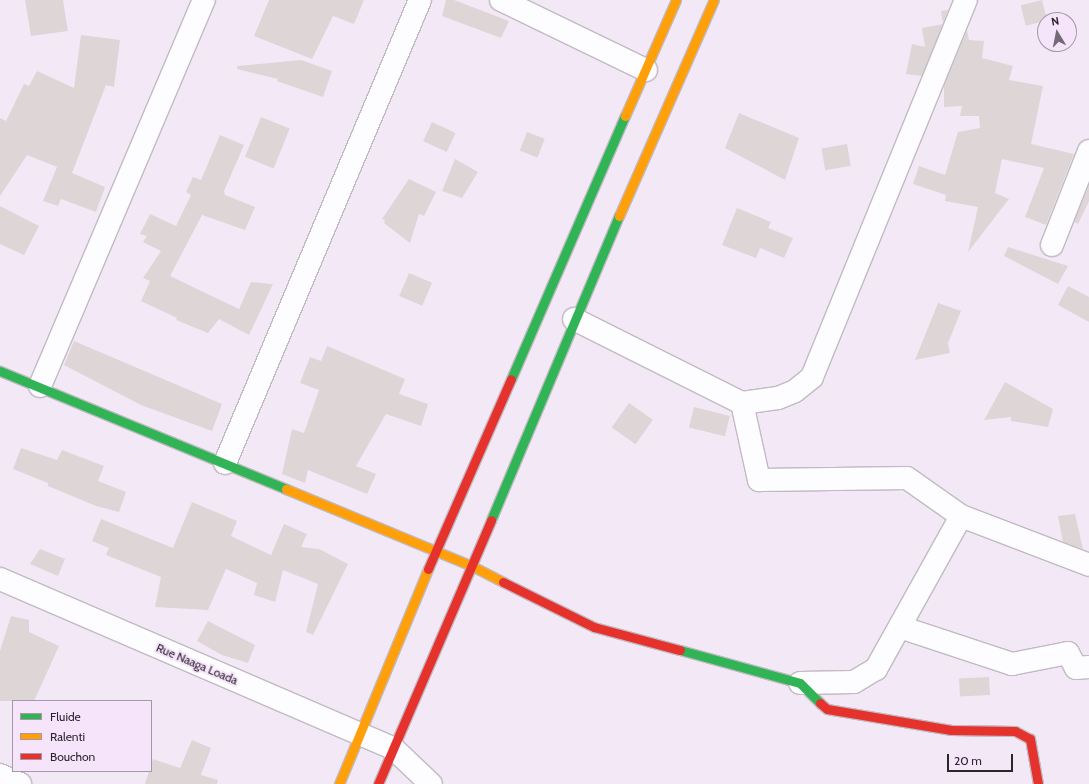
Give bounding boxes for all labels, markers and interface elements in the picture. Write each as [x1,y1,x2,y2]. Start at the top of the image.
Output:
north arrow [1037,12,1077,52]
text: N [1050,14,1060,29]
street label: Rue Naaga Loada [154,640,240,688]
legend [12,700,152,772]
text: Fluide [50,709,81,724]
text: Ralenti [50,729,85,744]
scale bar [949,746,1015,772]
text: Bouchon [50,749,95,764]
text: 20 m [954,753,982,768]

